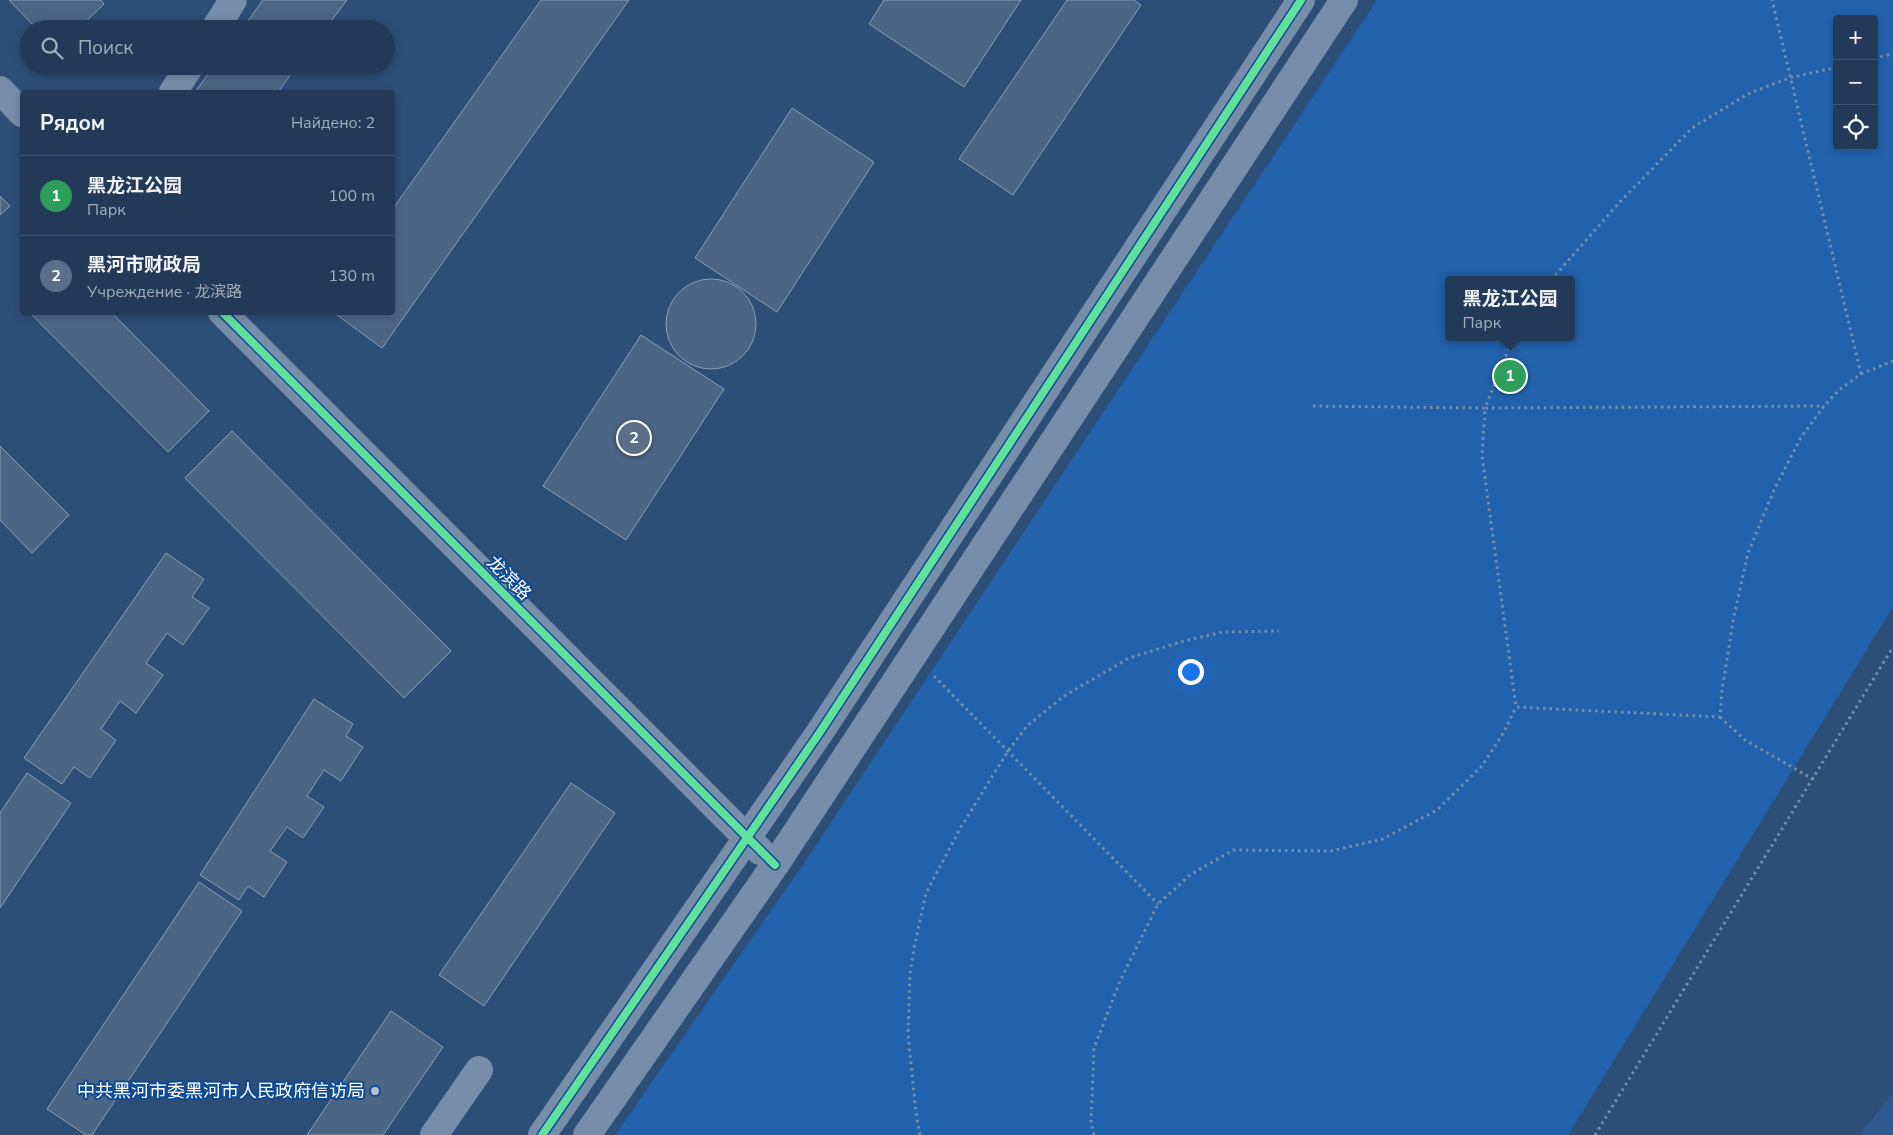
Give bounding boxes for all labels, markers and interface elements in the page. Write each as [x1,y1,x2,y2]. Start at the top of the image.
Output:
map controls [1833,15,1878,150]
button: + [1833,15,1878,60]
search box [20,20,395,75]
icon: search [38,34,66,62]
text: Поиск [78,35,133,61]
button: − [1833,60,1878,105]
button: locate [1833,105,1878,150]
text: Рядом [40,109,105,137]
text: Найдено: 2 [291,112,375,134]
text: 黑龙江公园 [87,173,182,199]
text: 1 [51,185,61,207]
text: 100 m [328,185,375,207]
text: Парк [87,199,126,221]
text: 黑河市财政局 [87,252,201,278]
text: 2 [51,265,61,287]
text: 130 m [328,265,375,287]
popup [1445,276,1575,341]
text: Учреждение · 龙滨路 [87,281,242,303]
text: 黑龙江公园 [1462,286,1558,312]
text: Парк [1462,312,1501,334]
pin: 1 [1494,357,1526,395]
pin: 2 [618,419,650,457]
street label: 龙滨路 [481,550,537,606]
your location [1178,659,1204,685]
place label: 中共黑河市委黑河市人民政府信访局 [77,1079,365,1103]
marker: 中共黑河市委黑河市人民政府信访局 [369,1085,381,1097]

